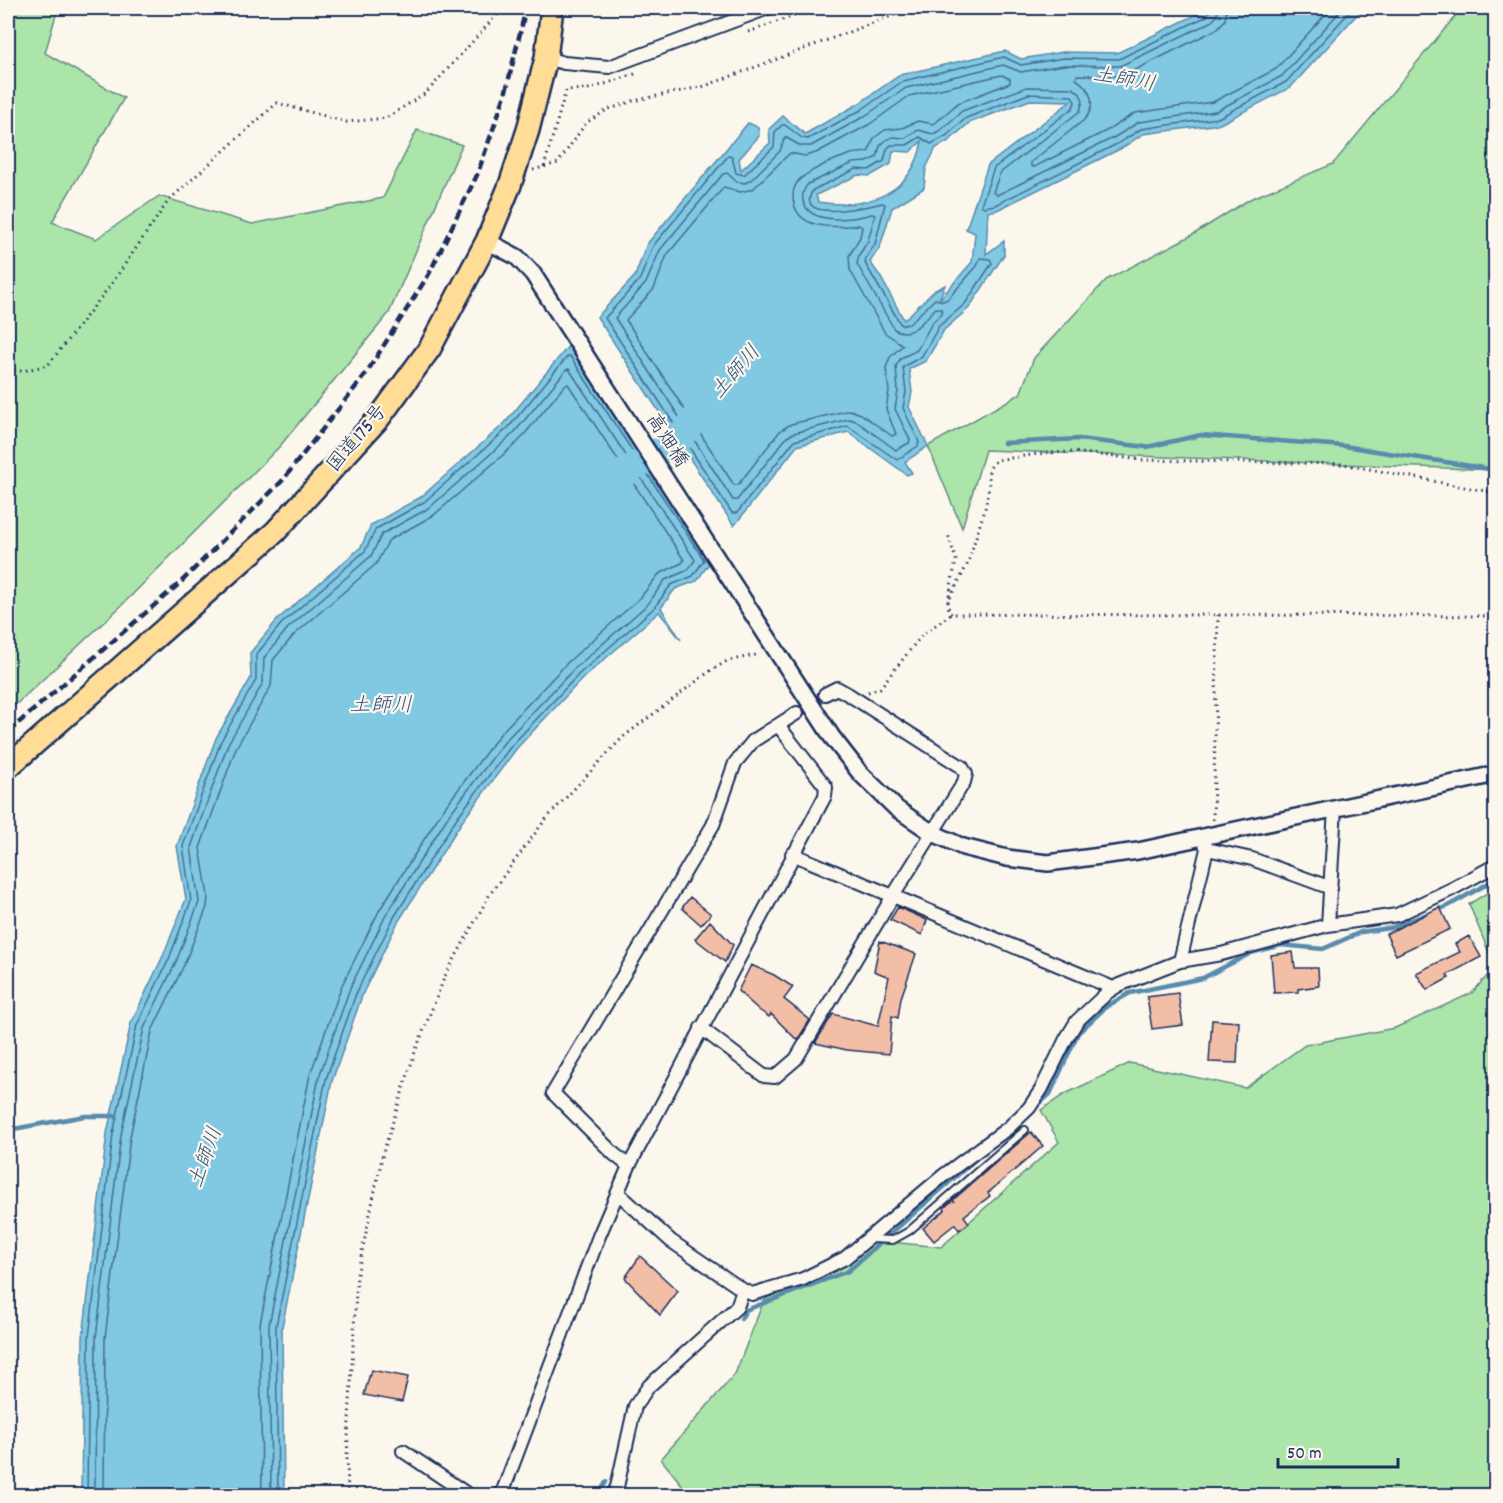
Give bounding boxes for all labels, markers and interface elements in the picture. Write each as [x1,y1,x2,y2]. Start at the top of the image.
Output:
water label: 土師川 [1090,61,1158,101]
water label: 土師川 [705,339,769,407]
street label: 国道175号 [321,399,395,479]
street label: 高畑橋 [638,408,694,474]
water label: 土師川 [350,692,413,722]
water label: 土師川 [182,1123,232,1193]
scale bar [1278,1431,1398,1469]
text: 50 m [1287,1442,1322,1467]

